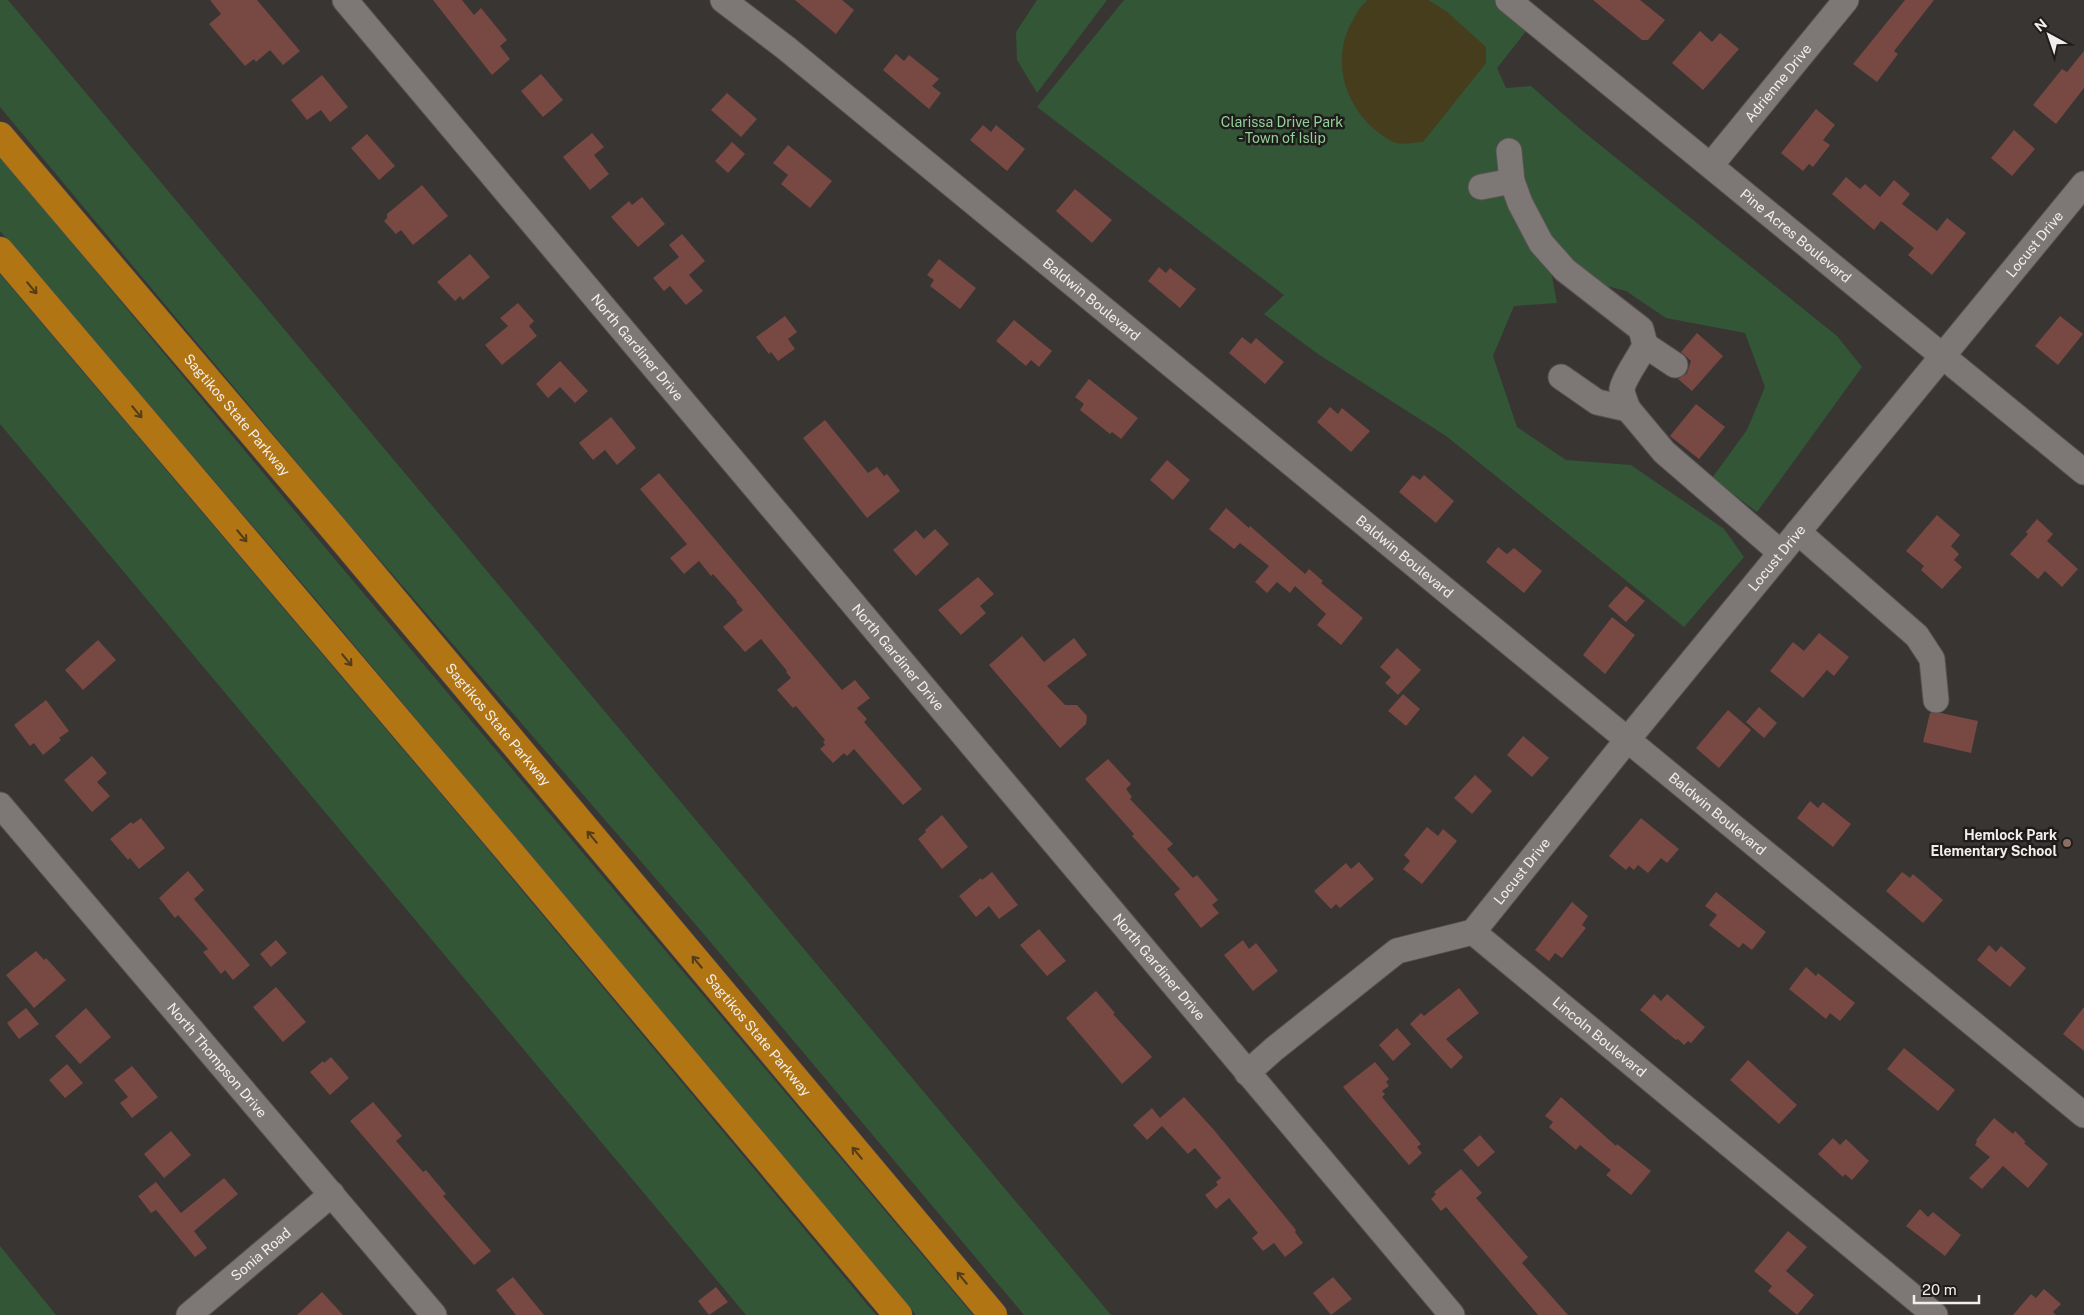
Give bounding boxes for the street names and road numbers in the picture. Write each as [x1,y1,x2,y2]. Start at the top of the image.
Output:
street label: Adrienne Drive [1742,41,1815,125]
street label: Pine Acres Boulevard [1737,186,1854,286]
street label: Locust Drive [2003,208,2066,280]
street label: Baldwin Boulevard [1040,255,1144,344]
street label: North Gardiner Drive [588,291,687,404]
street label: Sagtikos State Parkway [181,351,294,480]
street label: Baldwin Boulevard [1353,512,1456,601]
street label: Locust Drive [1745,521,1809,594]
street label: North Gardiner Drive [849,601,948,714]
street label: Sagtikos State Parkway [442,660,554,790]
street label: Baldwin Boulevard [1666,769,1769,858]
street label: Locust Drive [1490,835,1553,908]
street label: North Gardiner Drive [1110,910,1208,1024]
street label: Sagtikos State Parkway [702,970,814,1100]
street label: Lincoln Boulevard [1549,993,1649,1080]
street label: North Thompson Drive [164,1000,270,1121]
street label: Sonia Road [228,1225,294,1284]

